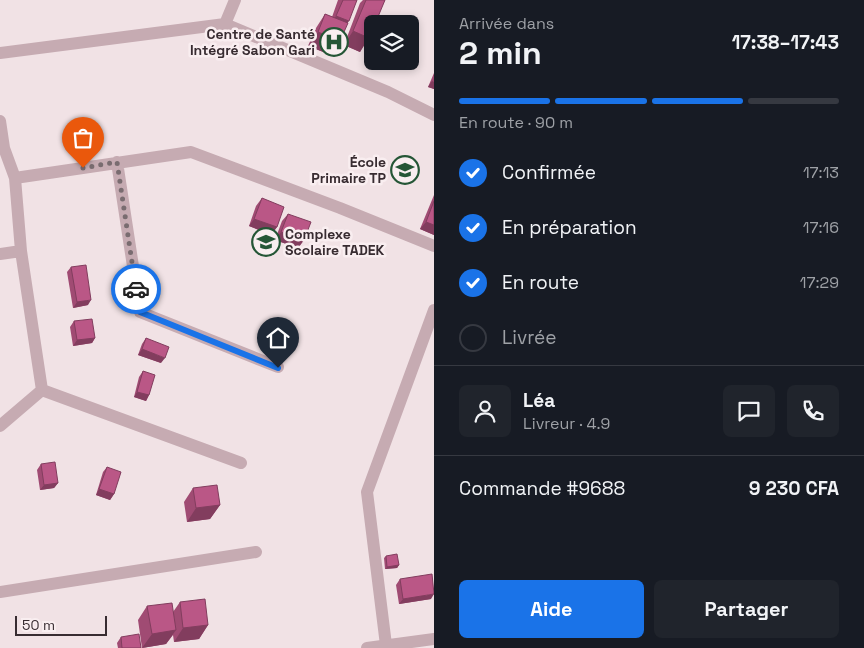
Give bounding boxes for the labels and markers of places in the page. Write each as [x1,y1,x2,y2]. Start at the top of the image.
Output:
place label: Centre de Santé Intégré Sabon Gari [190,25,315,59]
hospital icon: Centre de Santé Intégré Sabon Gari [319,27,349,57]
pin [62,117,104,168]
place label: École Primaire TP [311,153,387,187]
school or university icon: École Primaire TP [390,155,420,185]
place label: Complexe Scolaire TADEK [285,225,385,259]
school or university icon: Complexe Scolaire TADEK [251,227,281,257]
pin [257,317,299,368]

